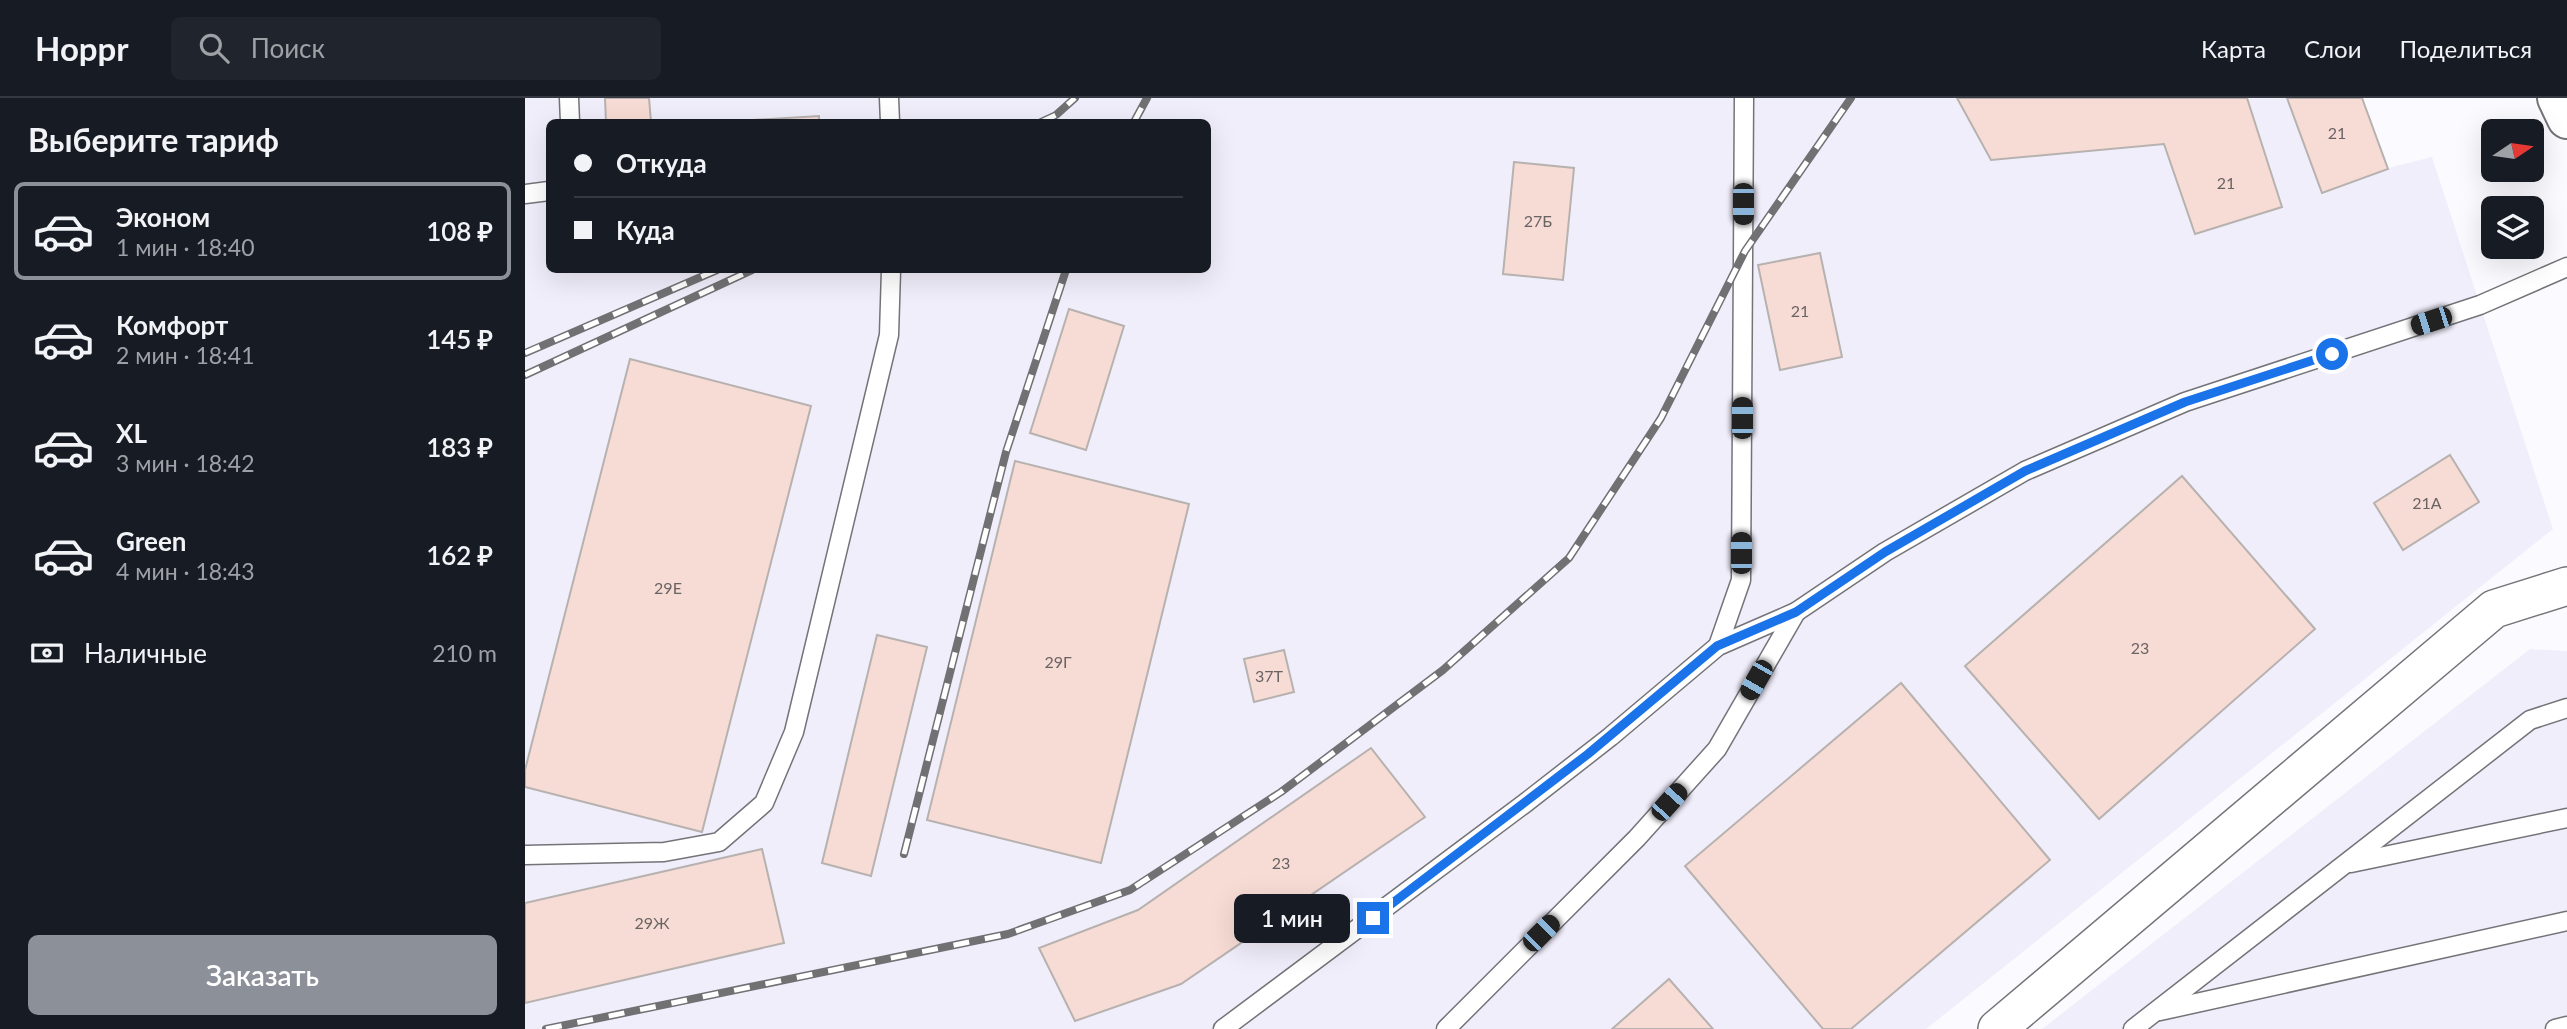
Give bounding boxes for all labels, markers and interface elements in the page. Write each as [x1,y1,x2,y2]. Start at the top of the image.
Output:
search box [171,17,661,80]
text: Hoppr [35,28,129,68]
icon: search [195,29,233,67]
text: Поиск [251,32,325,64]
text: Карта [2201,34,2266,63]
text: Слои [2304,34,2361,63]
text: Поделиться [2399,34,2532,63]
north arrow [2481,119,2545,182]
map controls [2481,119,2544,259]
text: Выберите тариф [28,120,279,159]
house number: 21 [2328,123,2346,142]
text: Откуда [616,147,707,179]
house number: 21 [2217,173,2235,192]
car [1733,183,1754,225]
button: layers [2481,196,2544,259]
icon: car [32,200,95,263]
text: Эконом [116,201,210,233]
house number: 27Б [1524,211,1552,230]
text: Куда [616,214,675,246]
text: 108 ₽ [426,215,493,247]
text: 1 мин · 18:40 [116,233,255,261]
house number: 21 [1791,301,1809,320]
car [2408,305,2455,337]
icon: car [32,308,95,371]
text: Комфорт [116,309,228,341]
text: 145 ₽ [426,323,493,355]
route start [2316,338,2348,370]
text: 2 мин · 18:41 [116,341,255,369]
car [1732,397,1753,439]
icon: car [32,416,95,479]
text: XL [116,417,147,449]
text: 183 ₽ [426,431,493,463]
text: 3 мин · 18:42 [116,449,255,477]
house number: 21А [2412,493,2442,512]
icon: car [32,524,95,587]
text: Green [116,525,186,557]
car [1731,532,1752,574]
text: 162 ₽ [426,539,493,571]
text: 4 мин · 18:43 [116,557,255,585]
house number: 29Е [654,578,682,597]
icon: cash [28,634,66,672]
text: Наличные [84,637,207,669]
house number: 23 [2131,638,2149,657]
text: 210 m [432,639,497,667]
house number: 29Г [1044,652,1072,671]
car [1737,657,1776,703]
house number: 37Т [1255,666,1284,685]
car [1648,779,1691,825]
house number: 23 [1272,853,1290,872]
callout: 1 мин [1233,894,1349,942]
route end [1357,902,1389,934]
text: 1 мин [1261,904,1323,932]
car [1519,911,1564,955]
house number: 29Ж [634,913,670,932]
button: Заказать [28,935,497,1015]

